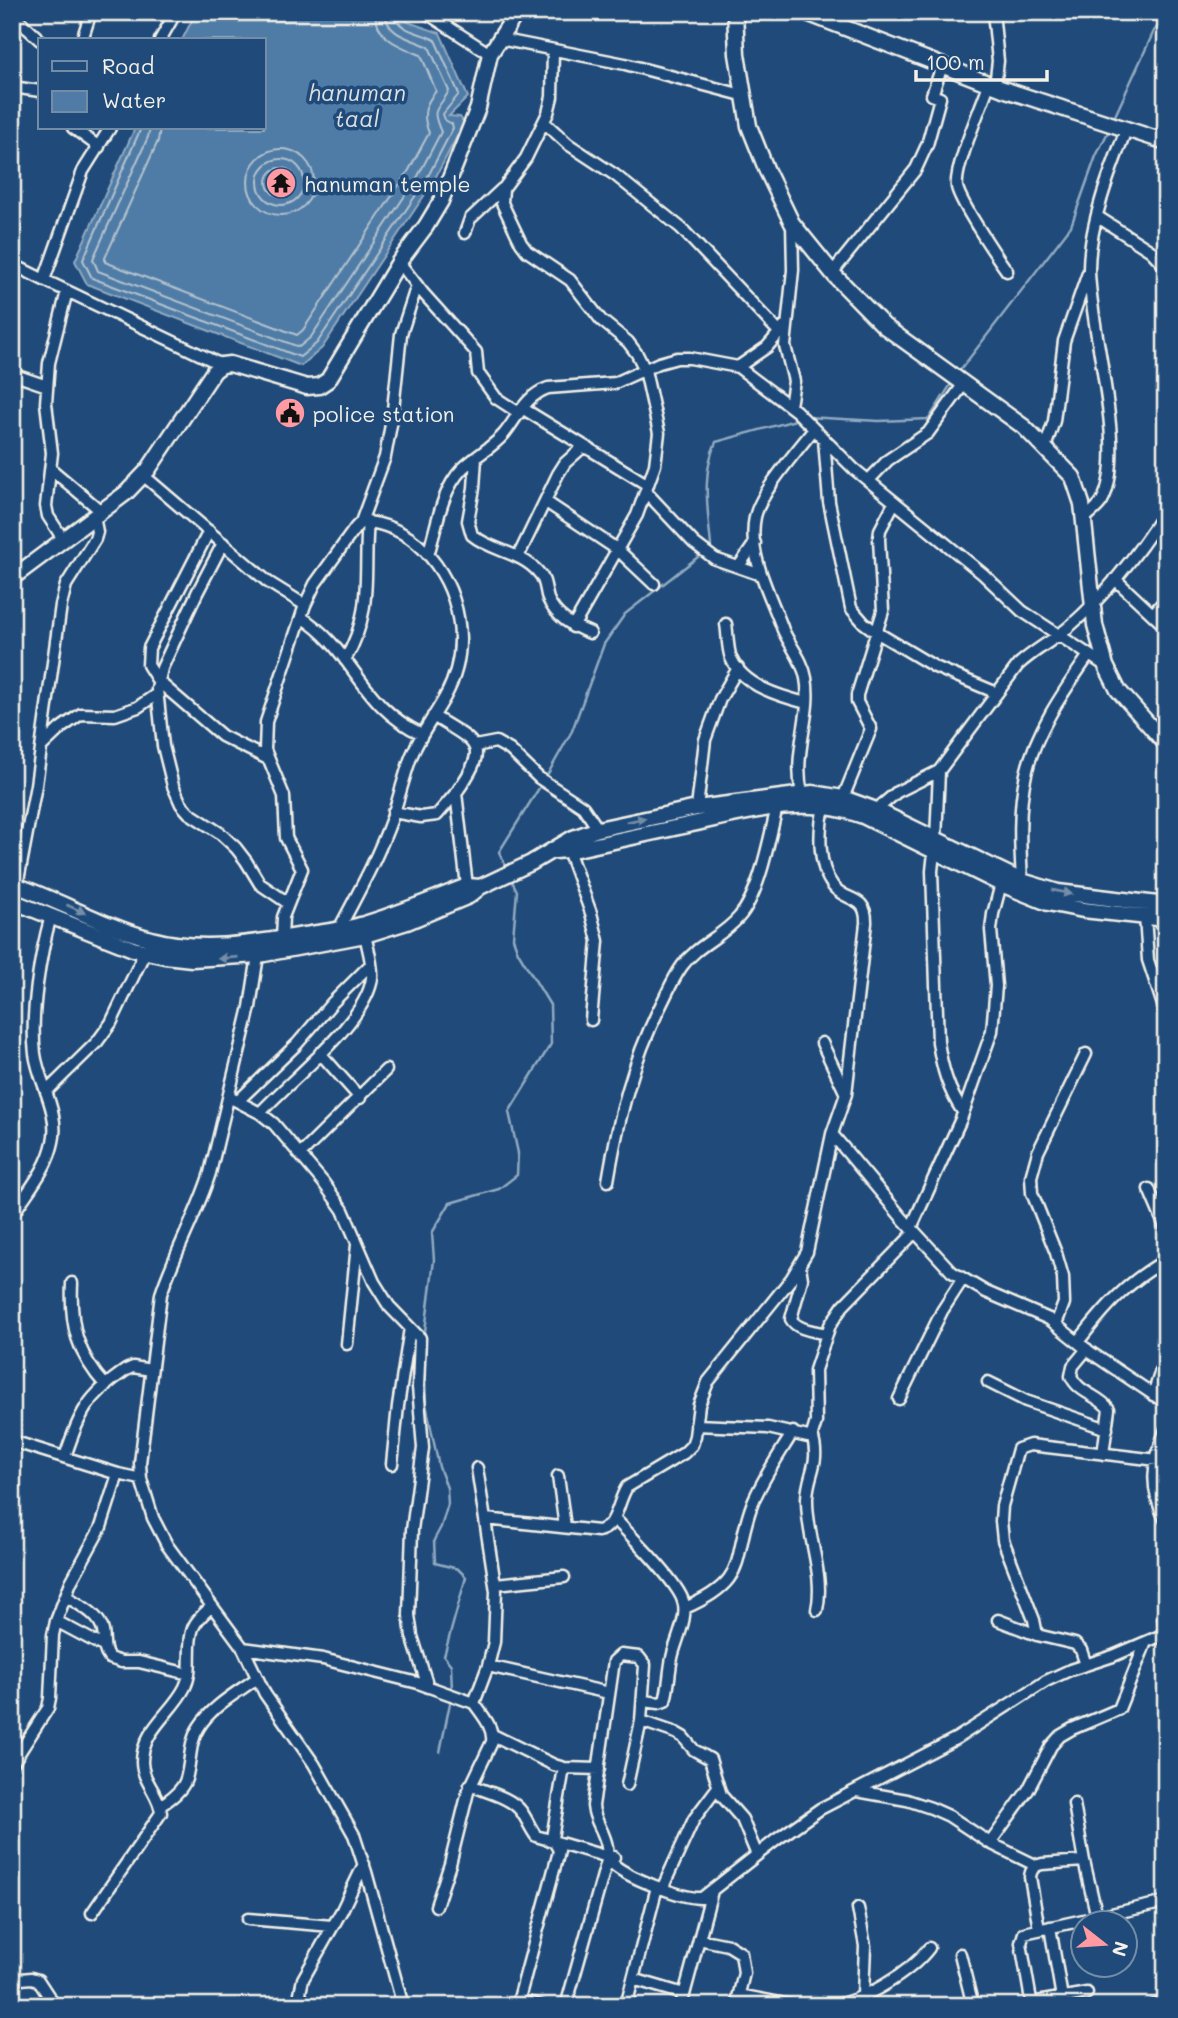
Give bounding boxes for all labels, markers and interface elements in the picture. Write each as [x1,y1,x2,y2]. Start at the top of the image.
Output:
legend [38,38,266,130]
scale bar [916,38,1047,82]
text: 100 m [926,48,985,75]
text: Road [102,52,154,79]
water label: hanuman taal [308,77,406,133]
text: Water [102,86,166,113]
temple icon: hanuman temple [264,166,298,200]
place label: hanuman temple [304,170,470,197]
public building icon: police station [273,396,307,430]
place label: police station [313,400,454,427]
one-way arrow [625,815,647,826]
one-way arrow [1051,887,1073,898]
one-way arrow [65,904,86,915]
one-way arrow [217,953,239,964]
north arrow [1070,1910,1140,1980]
text: N [1107,1939,1135,1960]

